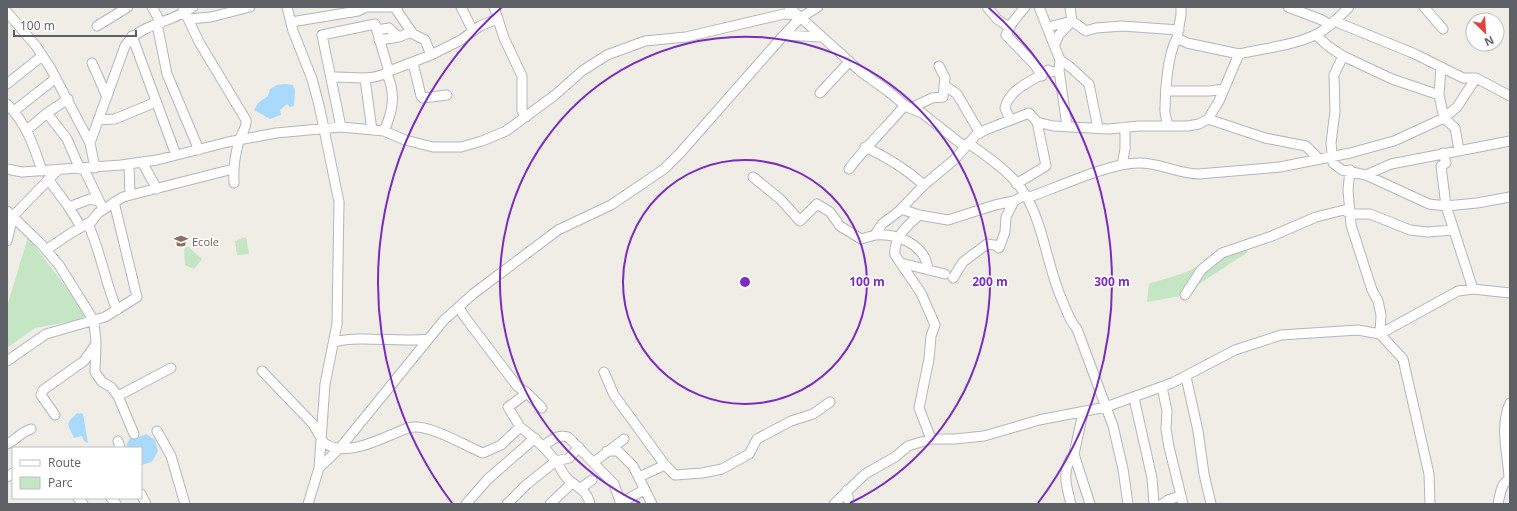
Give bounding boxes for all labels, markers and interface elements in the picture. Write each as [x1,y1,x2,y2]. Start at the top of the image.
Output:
scale bar [14,12,136,38]
north arrow [1465,12,1505,52]
text: 100 m [20,17,55,34]
text: N [1482,33,1497,50]
school or university icon: Ecole [173,233,189,249]
place label: Ecole [192,234,219,249]
text: 100 m [849,273,885,290]
text: 200 m [972,273,1008,290]
text: 300 m [1094,273,1130,290]
centre of rings [738,275,752,289]
legend [12,447,142,499]
text: Route [48,454,81,471]
text: Parc [48,474,73,491]

